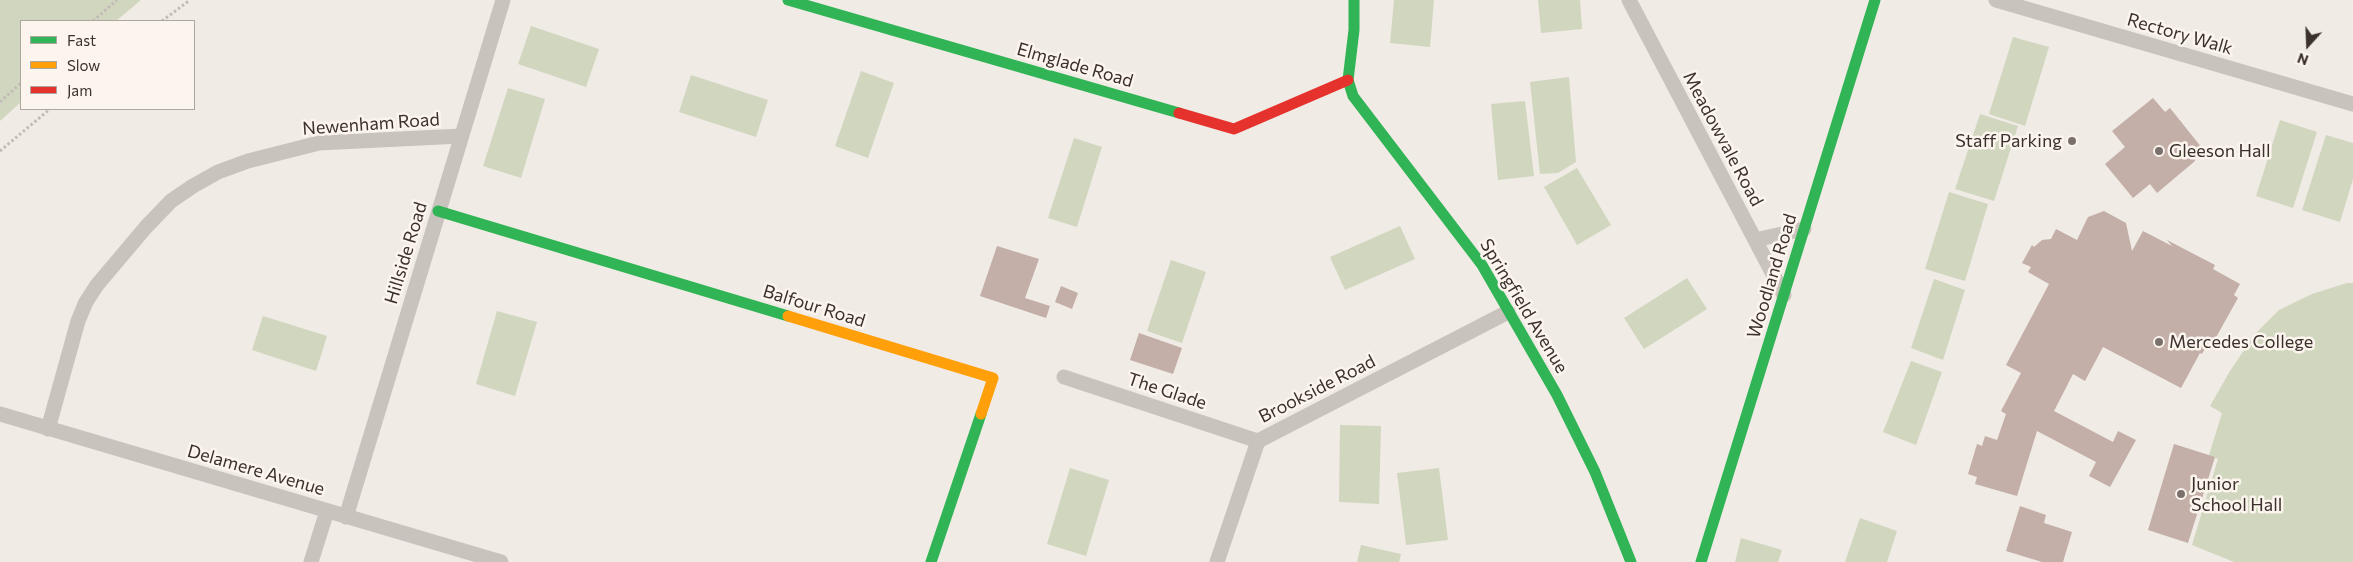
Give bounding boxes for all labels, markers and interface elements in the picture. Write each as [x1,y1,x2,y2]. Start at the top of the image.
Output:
street label: Rectory Walk [2125,9,2235,59]
legend [20,20,195,110]
north arrow [2283,20,2333,70]
text: Fast [67,31,96,49]
street label: Elmglade Road [1014,38,1136,92]
text: N [2295,50,2311,69]
text: Slow [67,56,100,74]
street label: Meadowvale Road [1678,68,1768,210]
text: Jam [67,81,92,99]
street label: Newenham Road [302,108,440,140]
place label: Staff Parking [1955,130,2062,152]
marker: Staff Parking [2066,135,2078,147]
place label: Gleeson Hall [2169,140,2271,162]
marker: Gleeson Hall [2153,145,2165,157]
street label: Hillside Road [380,199,432,307]
street label: Woodland Road [1743,211,1801,341]
street label: Springfield Avenue [1475,235,1573,377]
street label: Balfour Road [760,280,868,332]
place label: Mercedes College [2169,331,2313,353]
marker: Mercedes College [2153,336,2165,348]
street label: Brookside Road [1255,350,1379,428]
street label: The Glade [1125,368,1209,414]
street label: Delamere Avenue [185,440,327,500]
place label: Junior School Hall [2191,473,2282,516]
marker: Junior School Hall [2175,488,2187,500]

